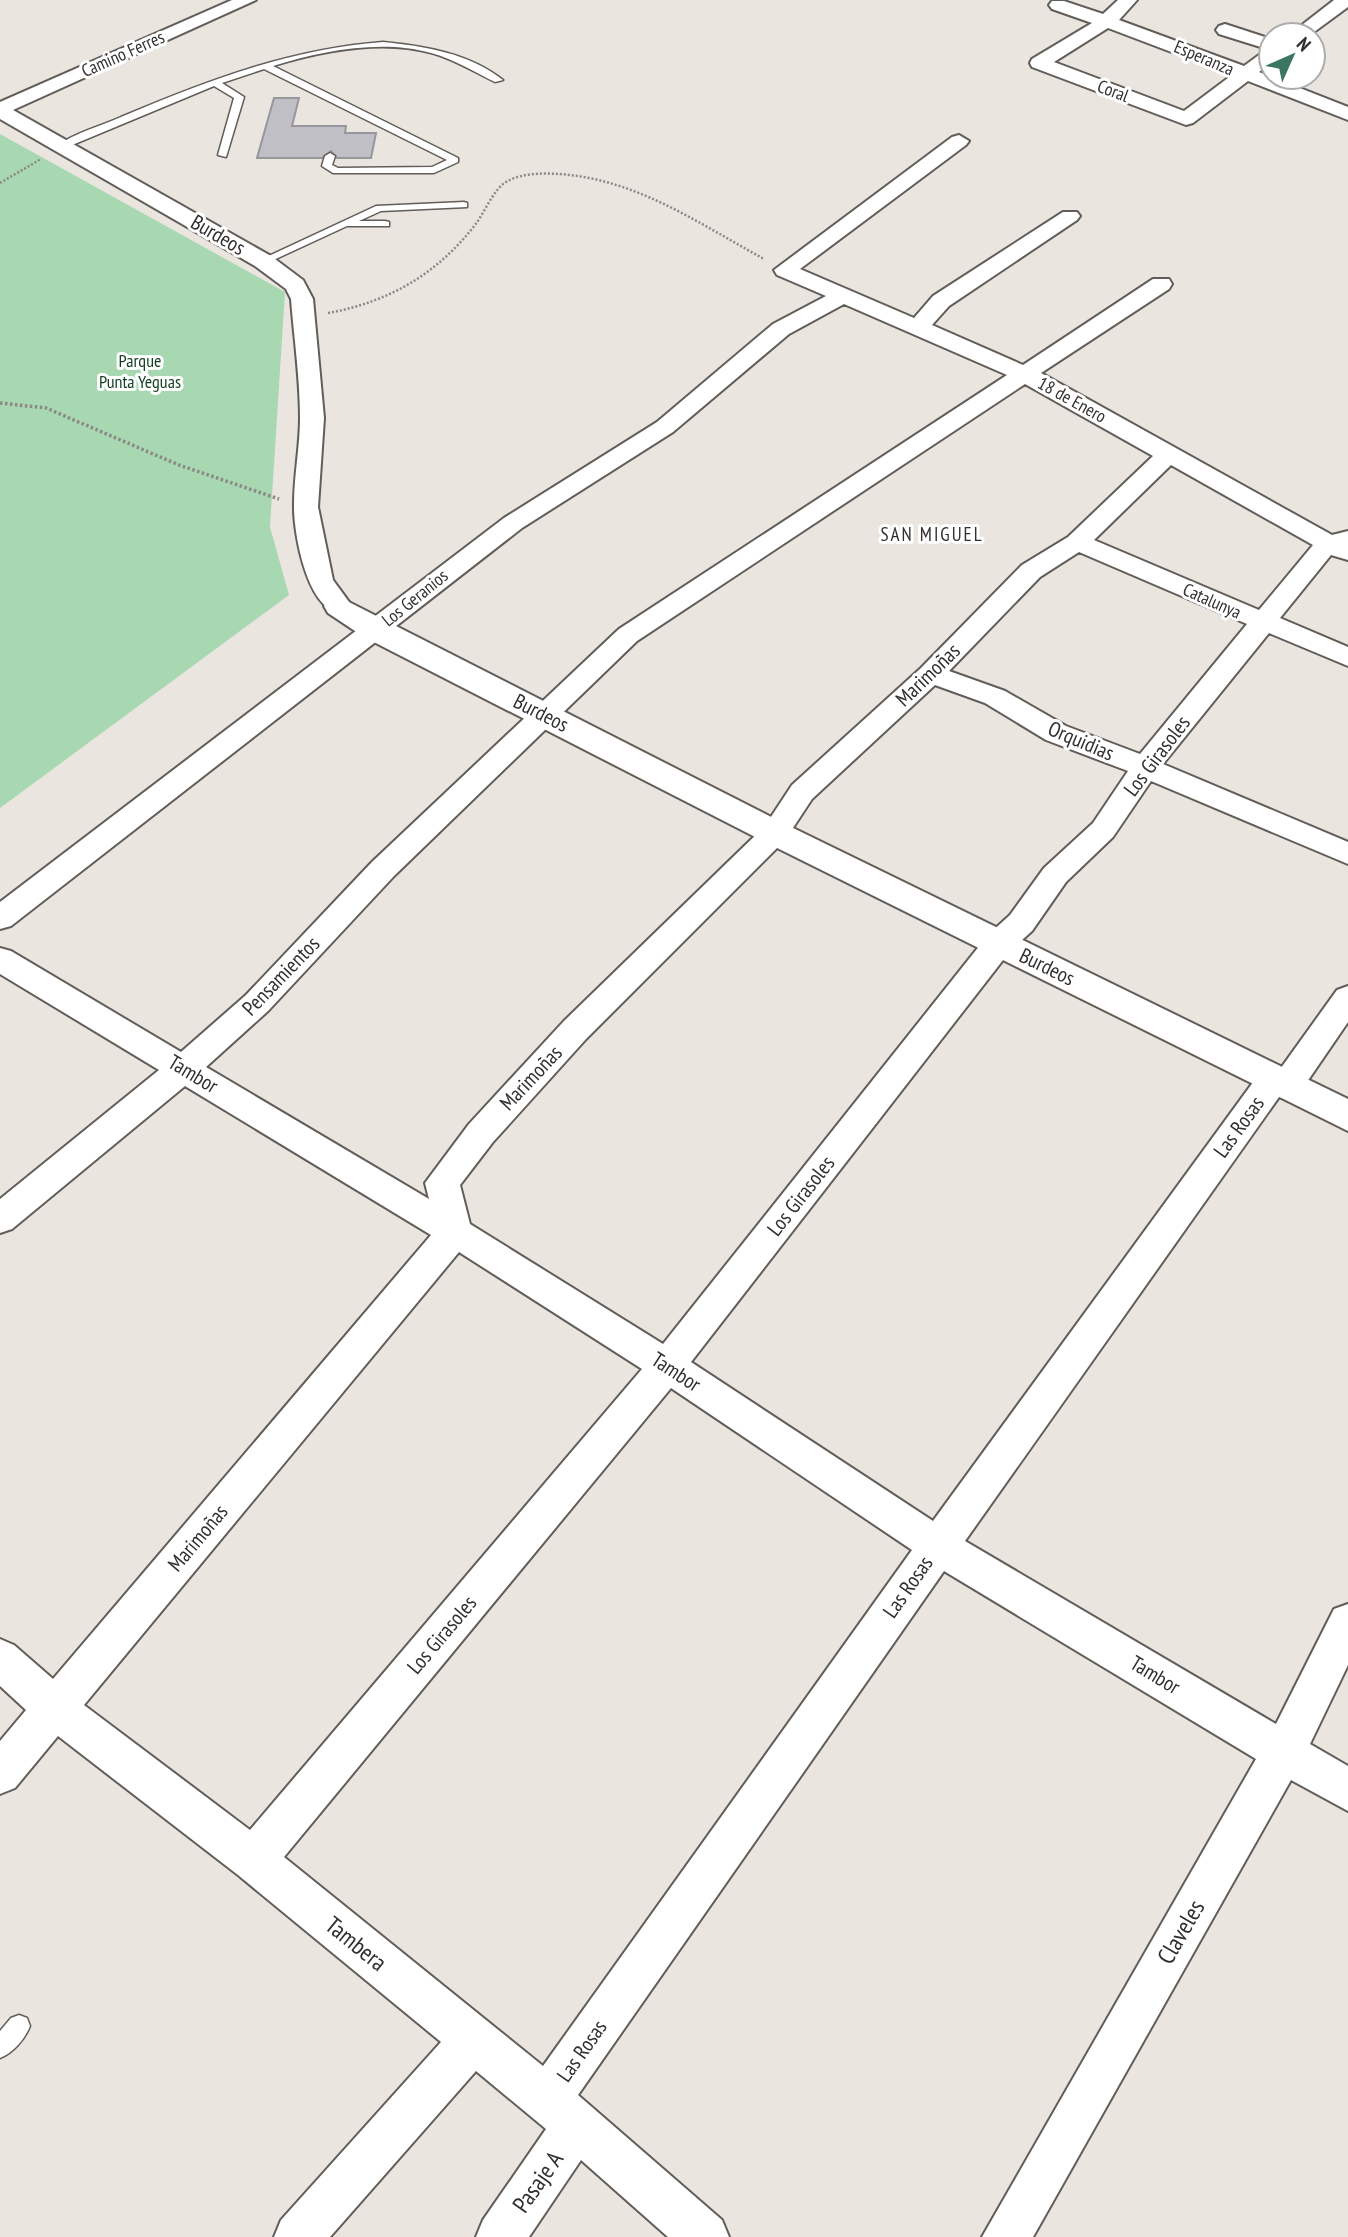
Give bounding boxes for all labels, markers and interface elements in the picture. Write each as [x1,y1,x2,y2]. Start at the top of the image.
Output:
north arrow [1257,21,1327,91]
street label: Camino Ferres [78,25,168,82]
text: N [1292,32,1316,56]
street label: Esperanza [1171,35,1238,80]
street label: Coral [1094,74,1133,107]
street label: Burdeos [186,208,250,261]
park label: Parque Punta Yeguas [99,349,181,393]
street label: 18 de Enero [1034,371,1111,428]
district label: SAN MIGUEL [880,522,984,546]
street label: Los Geranios [377,564,452,631]
street label: Catalunya [1180,578,1245,624]
street label: Marimoñas [890,637,966,712]
street label: Burdeos [509,687,573,738]
street label: Los Girasoles [1117,710,1196,801]
street label: Orquidias [1044,715,1118,766]
street label: Pensamientos [236,930,325,1021]
street label: Burdeos [1015,942,1079,992]
street label: Marimoñas [494,1039,568,1116]
street label: Tambor [163,1048,223,1099]
street label: Las Rosas [1207,1091,1270,1163]
street label: Los Girasoles [761,1150,840,1241]
street label: Tambor [646,1346,706,1398]
street label: Marimoñas [162,1499,234,1577]
street label: Las Rosas [877,1551,939,1623]
street label: Los Girasoles [401,1590,482,1679]
street label: Tambor [1125,1649,1185,1700]
street label: Claveles [1150,1894,1211,1969]
street label: Tambera [319,1909,393,1978]
street label: Las Rosas [551,2015,613,2087]
street label: Pasaje A [505,2144,570,2219]

